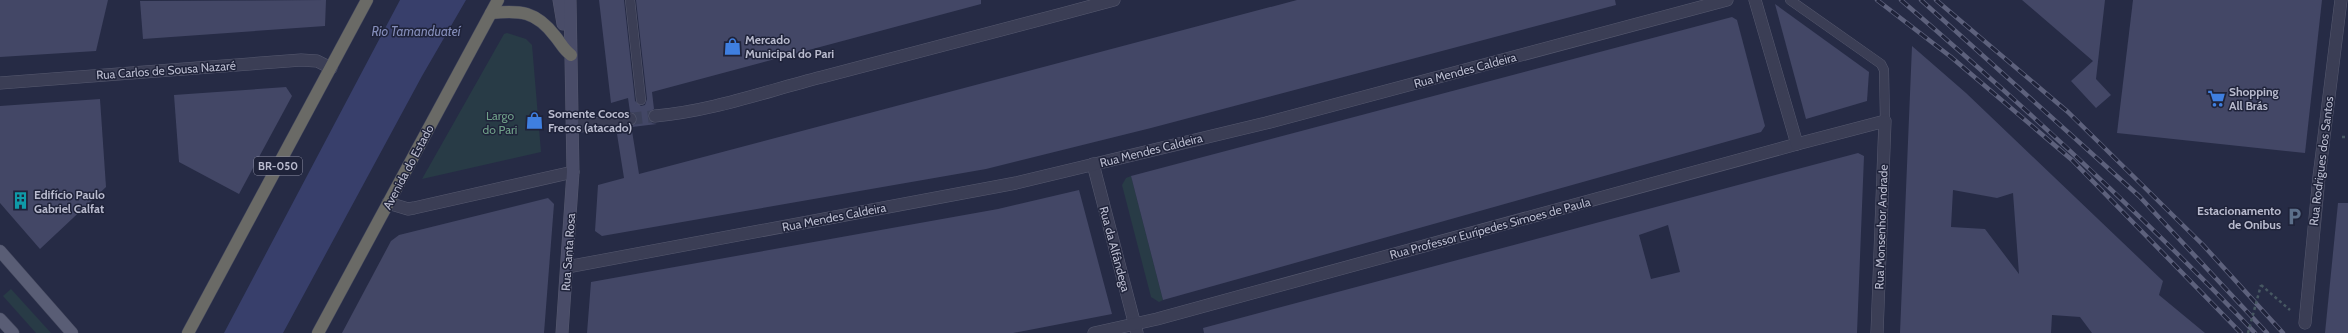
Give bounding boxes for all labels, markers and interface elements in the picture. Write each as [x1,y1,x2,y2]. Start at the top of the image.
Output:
water label: Rio Tamanduateí [371,23,462,39]
place label: Mercado Municipal do Pari [745,32,834,61]
shop icon: Mercado Municipal do Pari [722,36,742,56]
street label: Rua Mendes Caldeira [1412,49,1518,91]
street label: Rua Carlos de Sousa Nazaré [96,58,236,82]
place label: Shopping All Brás [2229,84,2279,113]
supermarket icon: Shopping All Brás [2206,88,2226,108]
street label: Rua Rodrigues dos Santos [2306,95,2336,227]
place label: Somente Cocos Frecos (atacado) [548,106,632,135]
park label: Largo do Pari [483,108,517,137]
shop icon: Somente Cocos Frecos (atacado) [525,110,545,130]
street label: Avenida do Estado [379,122,437,212]
street label: Rua Mendes Caldeira [1098,130,1204,170]
road number: BR-050 [254,157,302,175]
street label: Rua Monsenhor Andrade [1871,164,1891,290]
place label: Edifício Paulo Gabriel Calfat [34,187,105,216]
building icon: Edifício Paulo Gabriel Calfat [11,191,31,211]
street label: Rua Professor Eurípedes Simoes de Paula [1388,194,1592,262]
street label: Rua Mendes Caldeira [781,200,887,234]
place label: Estacionamento de Onibus [2197,203,2281,232]
street label: Rua da Alfândega [1096,205,1134,294]
parking icon: Estacionamento de Onibus [2284,207,2304,227]
street label: Rua Santa Rosa [558,212,578,291]

